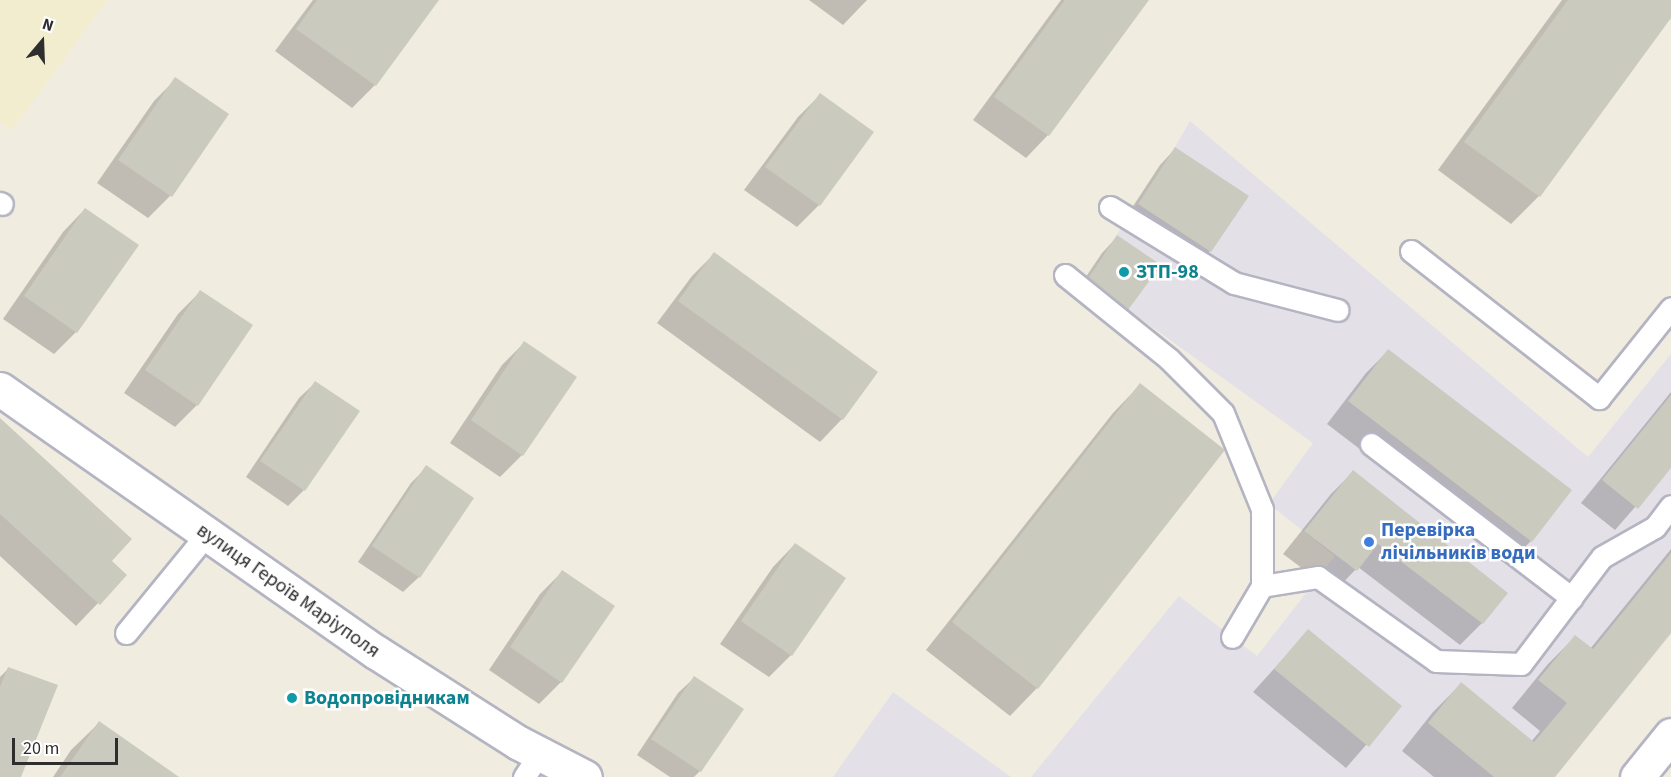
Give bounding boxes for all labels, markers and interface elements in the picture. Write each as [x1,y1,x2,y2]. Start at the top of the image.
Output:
north arrow [12,12,72,72]
text: N [39,13,56,37]
place label: ЗТП-98 [1136,260,1199,284]
marker: ЗТП-98 [1117,265,1131,279]
place label: Перевірка лічільників води [1381,518,1536,565]
street label: вулиця Героїв Маріуполя [192,519,384,663]
marker: Перевірка лічільників води [1362,535,1376,549]
place label: Водопровідникам [304,686,470,710]
marker: Водопровідникам [285,691,299,705]
scale bar [15,726,122,764]
text: 20 m [23,736,59,761]

